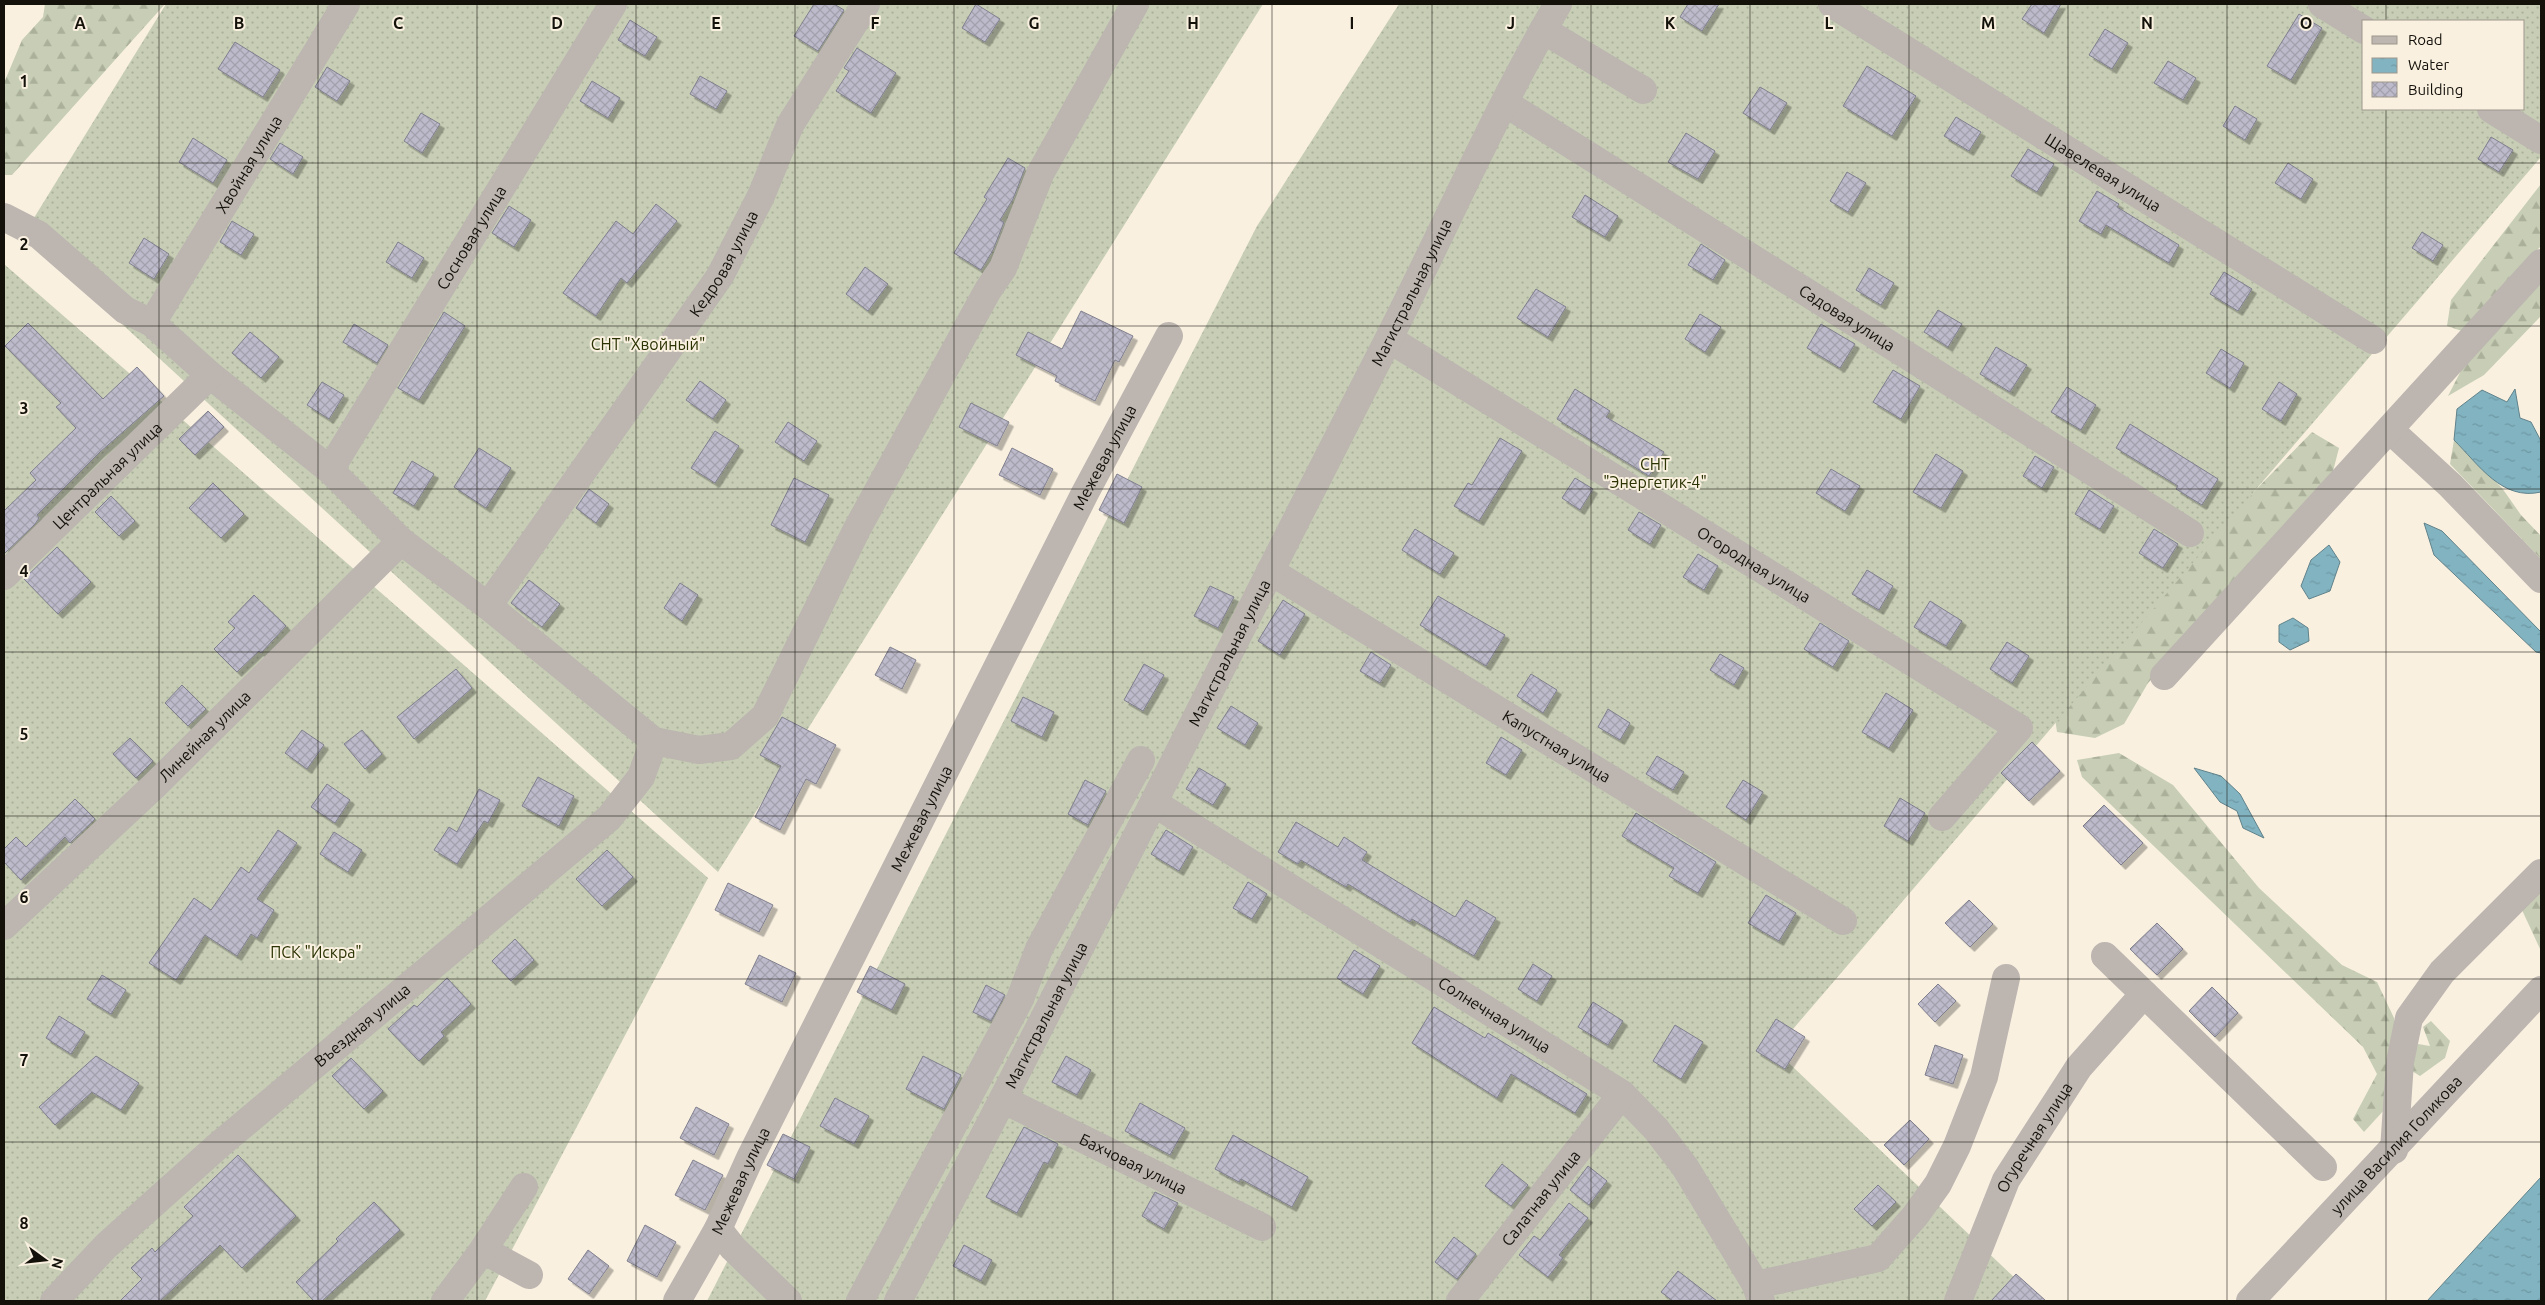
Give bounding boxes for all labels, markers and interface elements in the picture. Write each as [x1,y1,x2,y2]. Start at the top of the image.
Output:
text: A [74,14,86,32]
text: B [234,14,244,32]
text: C [393,14,403,32]
text: D [551,14,563,32]
text: E [711,14,721,32]
text: F [871,14,880,32]
text: G [1028,14,1040,32]
text: H [1187,14,1199,32]
text: I [1350,14,1354,32]
text: J [1507,14,1515,32]
text: K [1665,14,1676,32]
text: L [1825,14,1834,32]
text: M [1981,14,1995,32]
text: N [2141,14,2153,32]
text: O [2300,14,2312,32]
legend [2362,20,2525,110]
text: Road [2408,31,2443,48]
text: Water [2408,56,2449,73]
text: 1 [19,72,29,90]
text: Building [2408,81,2463,98]
street label: Хвойная улица [212,112,285,216]
street label: Щавелевая улица [2042,130,2164,215]
street label: Сосновая улица [433,182,510,293]
street label: Кедровая улица [685,207,761,320]
street label: Магистральная улица [1367,216,1455,369]
text: 2 [19,235,29,253]
street label: Садовая улица [1796,281,1899,355]
park label: СНТ "Хвойный" [591,335,705,353]
text: 3 [19,399,29,417]
street label: Межевая улица [1069,402,1140,513]
street label: Центральная улица [49,418,165,533]
park label: СНТ "Энергетик-4" [1603,455,1707,491]
street label: Огородная улица [1694,523,1814,606]
text: 4 [19,562,29,580]
street label: Магистральная улица [1185,576,1274,729]
street label: Линейная улица [155,687,254,785]
street label: Капустная улица [1499,706,1614,786]
text: 5 [19,725,29,743]
street label: Межевая улица [887,762,955,874]
text: 6 [19,888,29,906]
street label: Магистральная улица [1001,939,1091,1091]
park label: ПСК "Искра" [270,943,362,961]
street label: Солнечная улица [1435,973,1554,1056]
street label: Въездная улица [311,980,414,1070]
text: 7 [19,1051,29,1069]
street label: улица Василия Голикова [2327,1072,2465,1218]
street label: Огуречная улица [1993,1079,2076,1195]
street label: Межевая улица [708,1124,773,1237]
street label: Бахчовая улица [1077,1130,1190,1198]
street label: Салатная улица [1498,1146,1584,1249]
text: 8 [19,1214,29,1232]
north arrow [20,1235,70,1285]
text: N [48,1256,67,1270]

